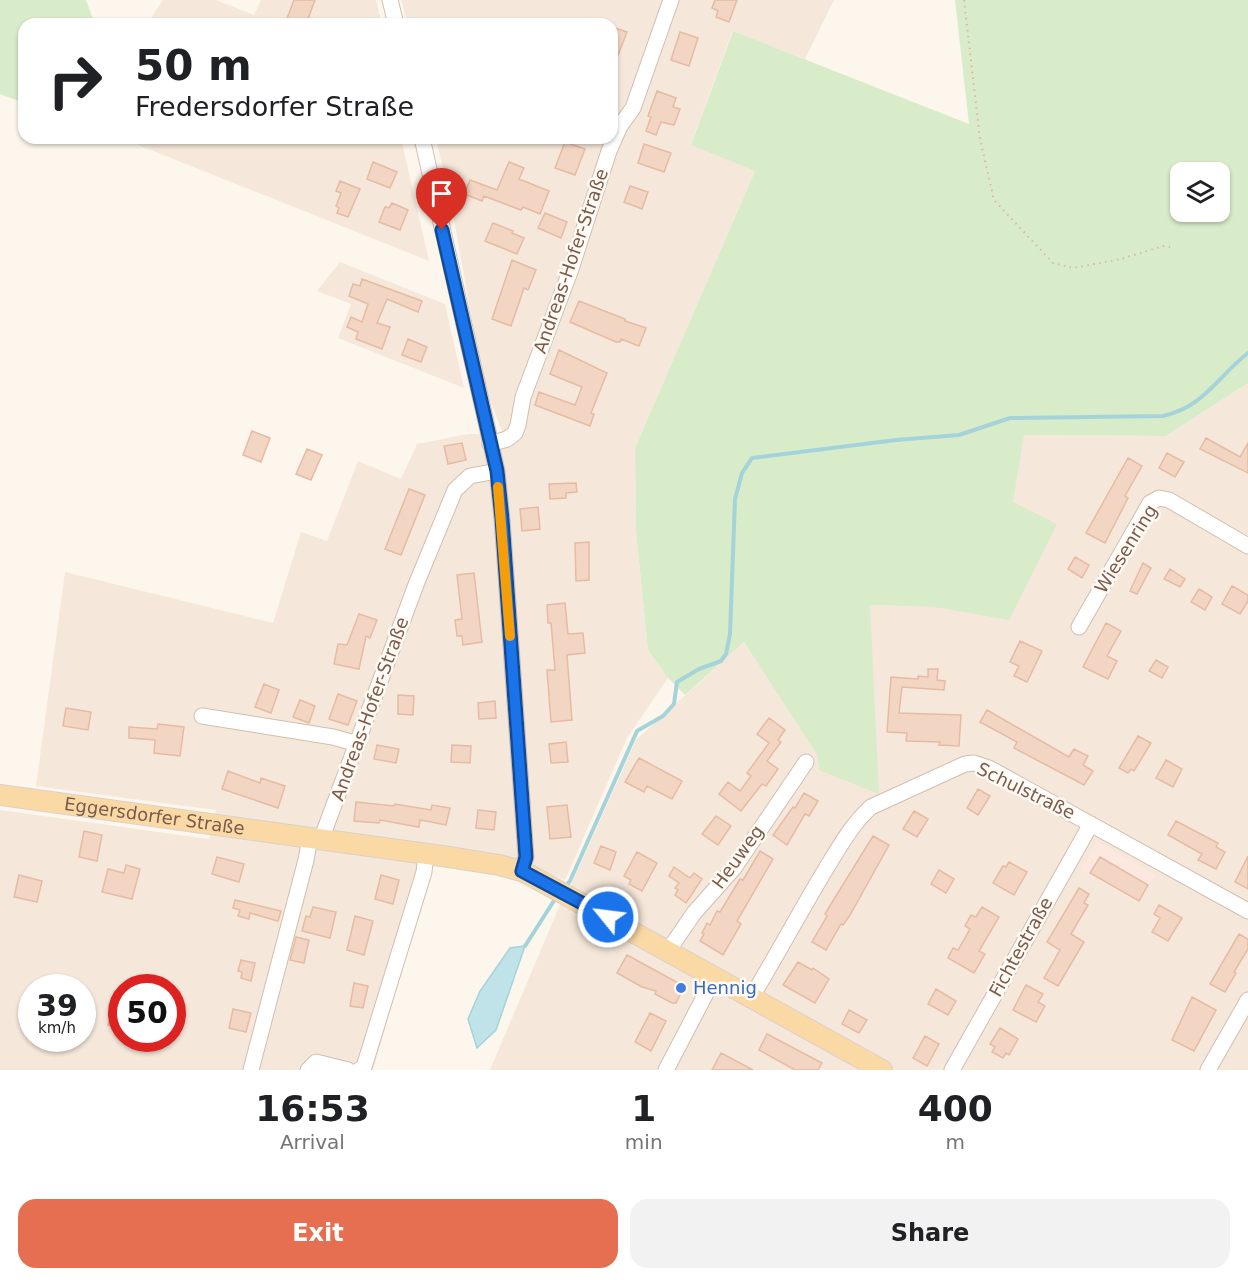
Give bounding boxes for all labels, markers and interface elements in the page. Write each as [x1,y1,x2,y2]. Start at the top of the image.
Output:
text: 50 m [135,41,252,90]
icon: right [36,42,114,120]
text: Fredersdorfer Straße [135,91,414,122]
map controls [1170,162,1230,222]
button: layers [1170,162,1230,222]
street label: Andreas-Hofer-Straße [529,166,612,356]
pin [416,168,467,230]
icon: arrive [425,177,458,210]
street label: Wiesenring [1090,501,1161,597]
street label: Andreas-Hofer-Straße [326,614,413,804]
street label: Schulstraße [974,758,1079,823]
street label: Eggersdorfer Straße [63,793,246,839]
street label: Heuweg [708,821,768,893]
position arrow [576,885,640,949]
street label: Fichtestraße [985,893,1057,1000]
speed limit sign: 50 [108,974,186,1052]
place label: Hennig [693,977,757,998]
marker: Hennig [674,981,688,995]
text: 39 [36,988,78,1023]
text: km/h [38,1019,76,1037]
text: 16:53 [255,1088,370,1129]
text: 1 [631,1088,656,1129]
text: 400 [918,1088,993,1129]
text: Arrival [280,1130,345,1154]
text: min [625,1130,663,1154]
text: m [946,1130,965,1154]
button: Exit [18,1199,618,1268]
button: Share [630,1199,1230,1268]

